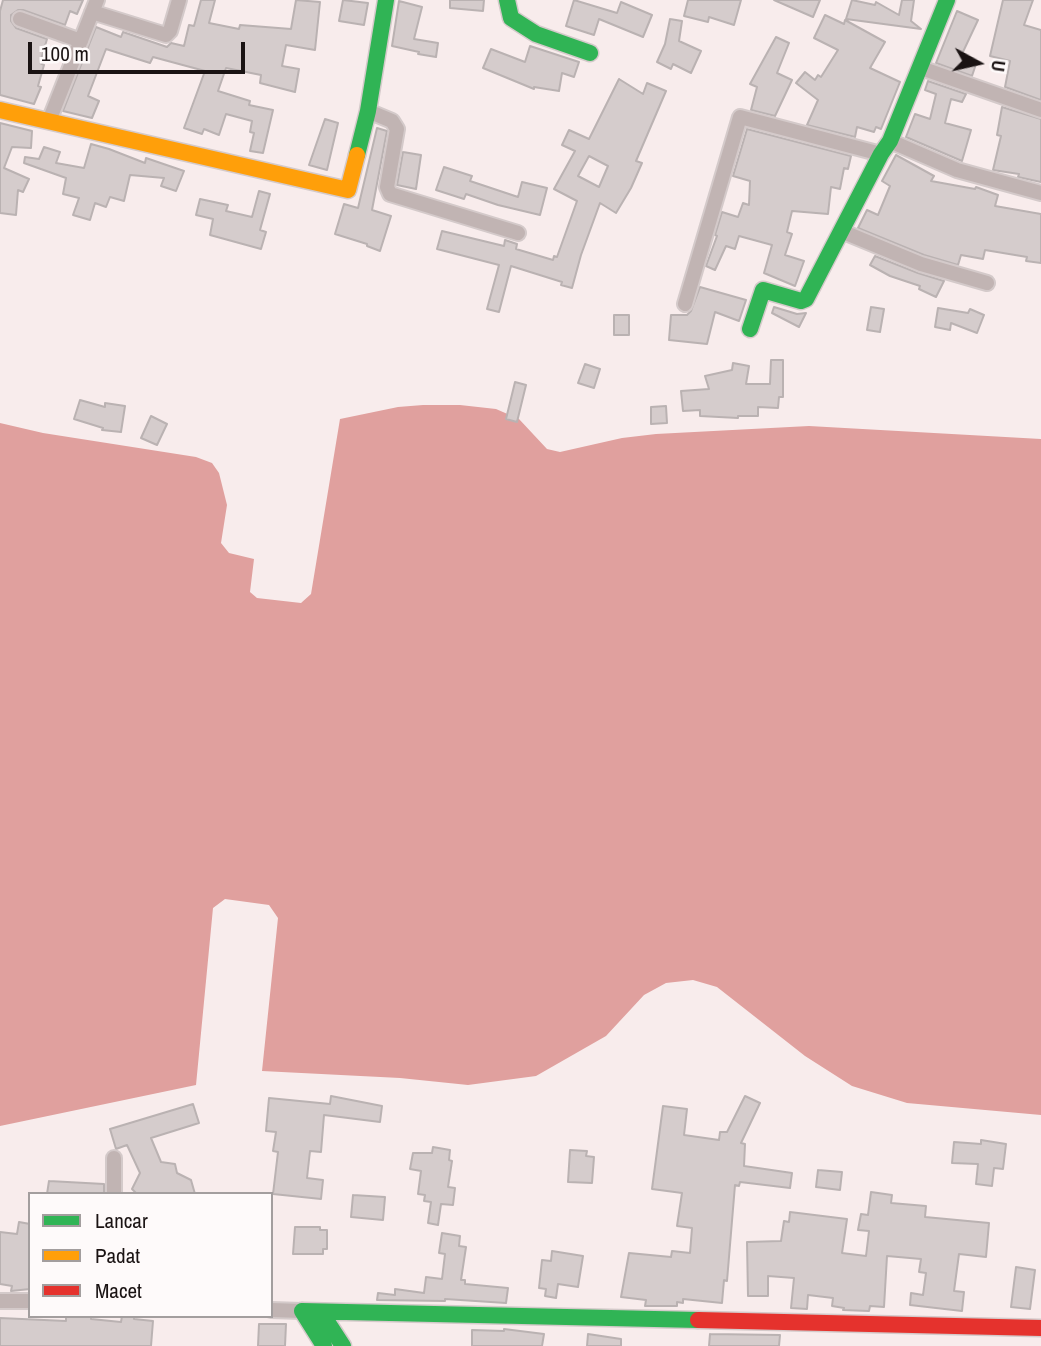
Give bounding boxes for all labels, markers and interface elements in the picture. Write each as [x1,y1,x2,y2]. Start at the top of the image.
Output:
scale bar [32,28,248,72]
north arrow [943,28,1013,98]
text: 100 m [41,39,89,68]
text: U [985,59,1012,73]
legend [28,1192,273,1318]
text: Lancar [95,1206,148,1235]
text: Padat [95,1241,140,1270]
text: Macet [95,1276,142,1305]

